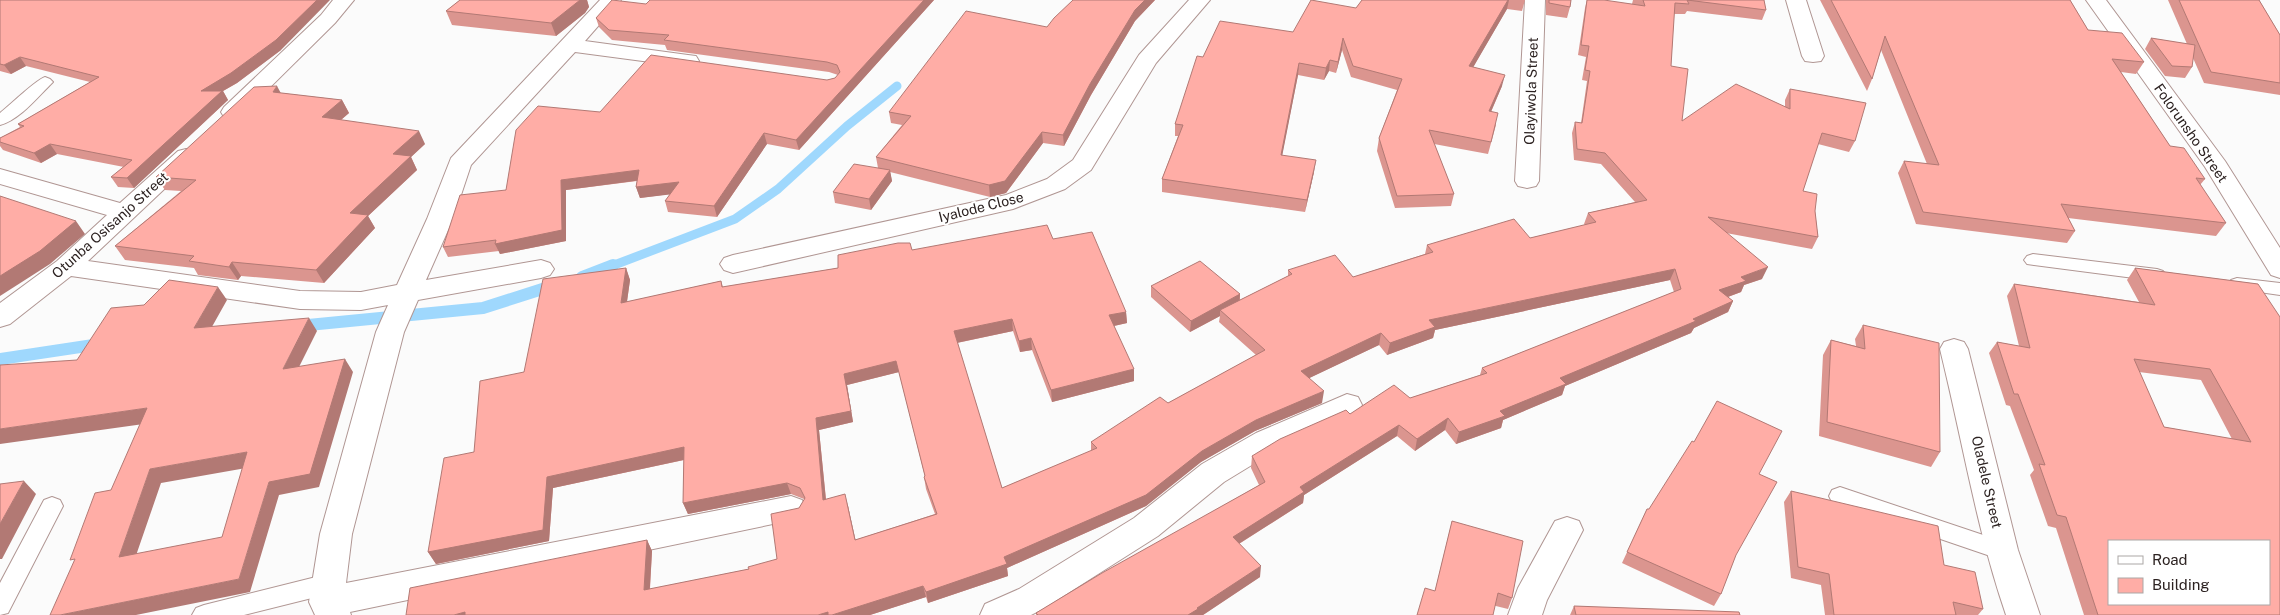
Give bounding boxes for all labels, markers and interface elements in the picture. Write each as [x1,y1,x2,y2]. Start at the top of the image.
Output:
street label: Olayiwola Street [1521,37,1541,145]
street label: Folorunsho Street [2151,81,2231,185]
street label: Otunba Osisanjo Street [49,169,171,281]
street label: Iyalode Close [937,189,1025,225]
street label: Oladele Street [1969,434,2005,530]
legend [2108,540,2270,605]
text: Road [2152,551,2188,568]
text: Building [2152,576,2210,593]

